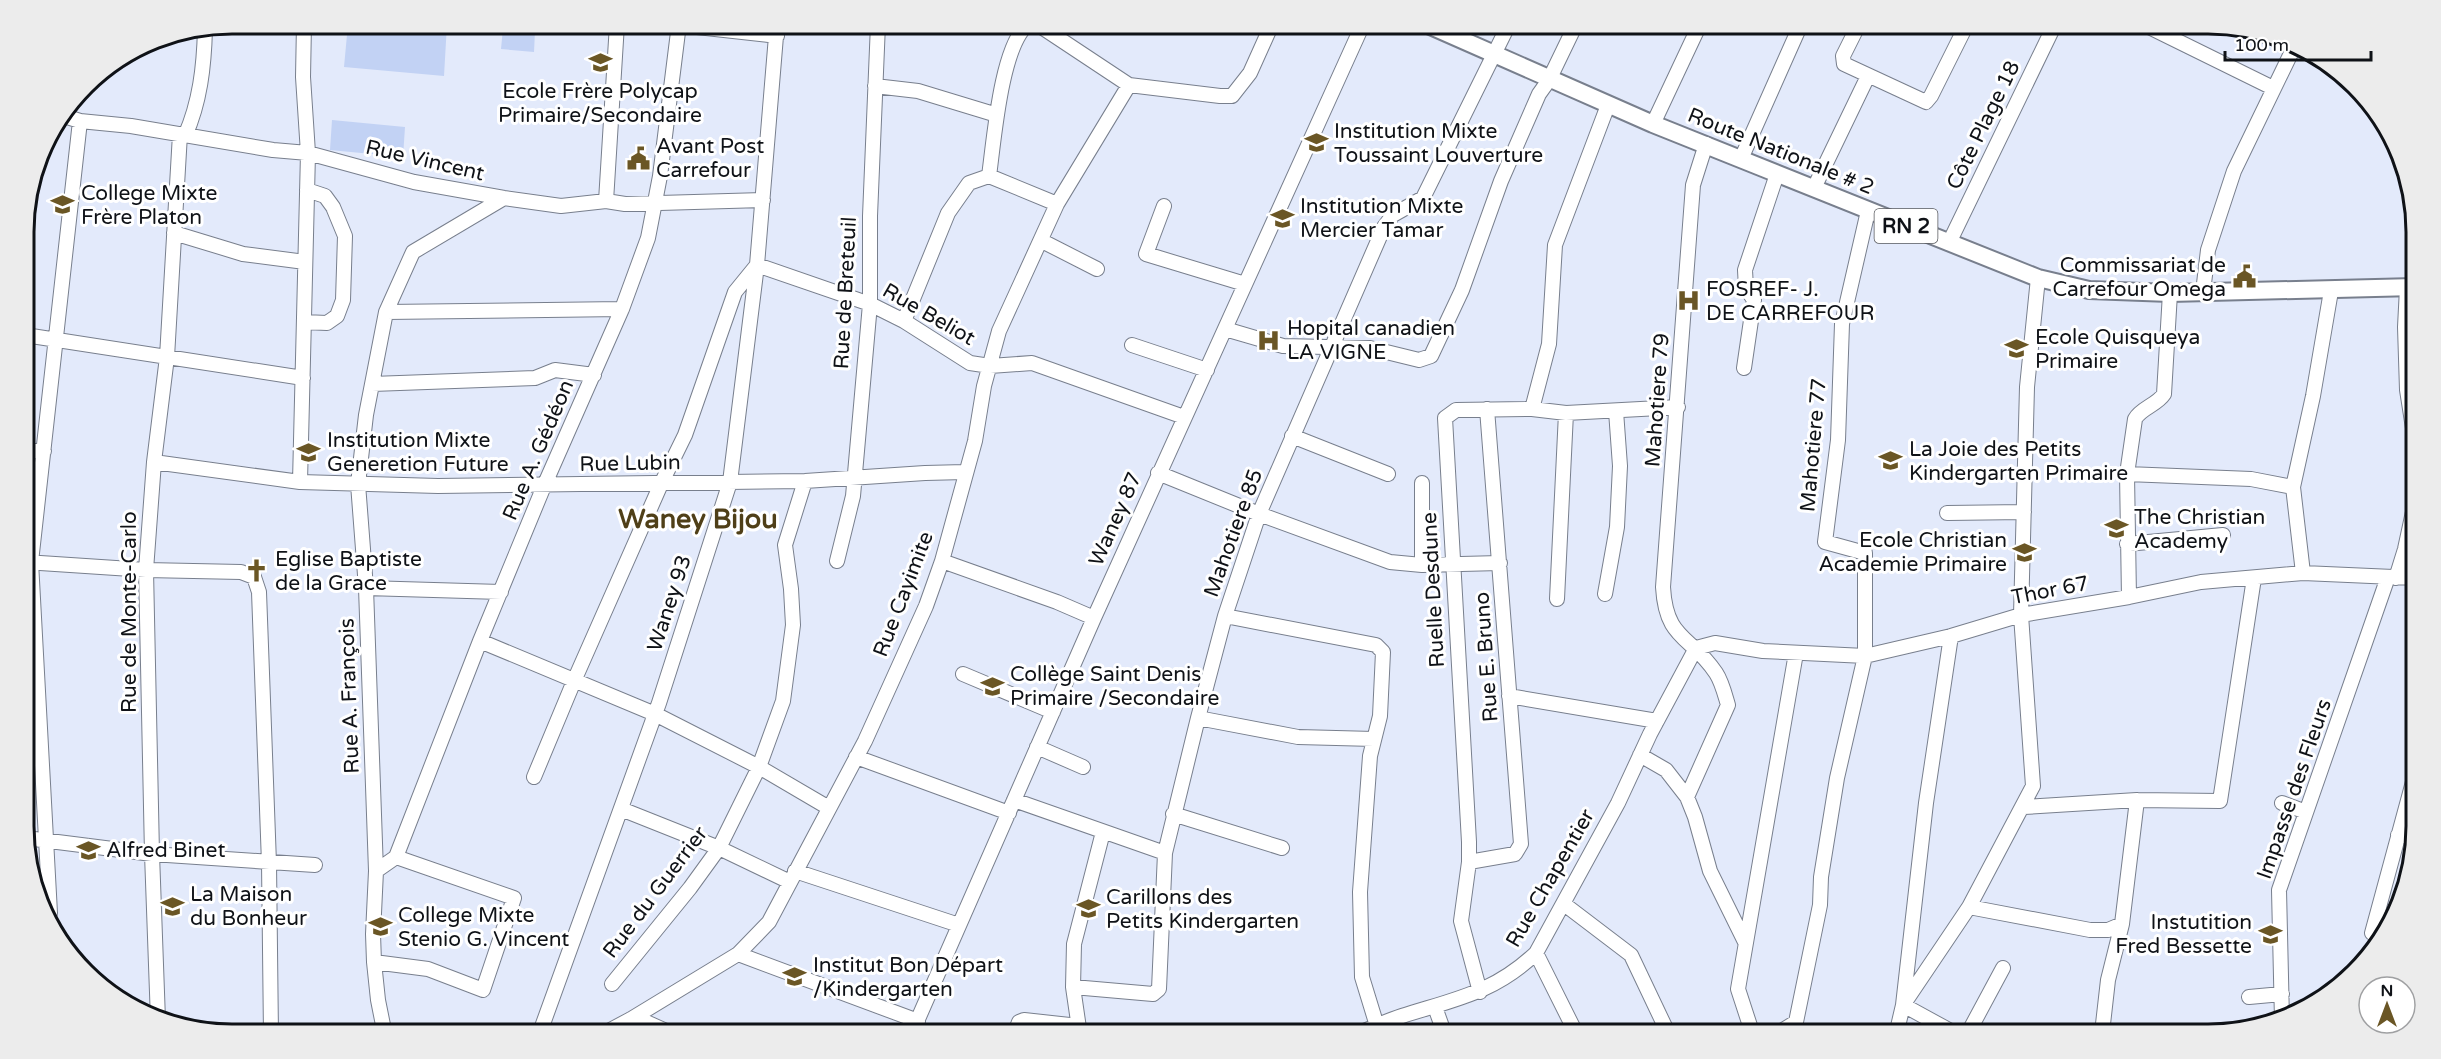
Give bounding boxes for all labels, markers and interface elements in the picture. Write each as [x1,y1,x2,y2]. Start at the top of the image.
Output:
scale bar [2225,24,2370,62]
text: 100 m [2234,34,2289,56]
school or university icon: Ecole Frère Polycap Primaire/Secondaire [587,50,613,76]
street label: Côte Plage 18 [1941,57,2025,194]
place label: Ecole Frère Polycap Primaire/Secondaire [498,79,702,128]
street label: Route Nationale # 2 [1684,103,1878,200]
place label: Institution Mixte Toussaint Louverture [1334,119,1543,168]
school or university icon: Institution Mixte Toussaint Louverture [1303,130,1329,156]
place label: Avant Post Carrefour [656,134,764,183]
street label: Rue Vincent [363,135,487,186]
public building icon: Avant Post Carrefour [625,145,651,171]
place label: College Mixte Frère Platon [81,181,218,230]
school or university icon: College Mixte Frère Platon [50,192,76,218]
place label: Institution Mixte Mercier Tamar [1300,194,1463,243]
school or university icon: Institution Mixte Mercier Tamar [1269,205,1295,231]
road number: RN 2 [1874,209,1938,243]
street label: Rue de Breteuil [829,216,862,370]
place label: Commissariat de Carrefour Omega [2052,253,2226,302]
public building icon: Commissariat de Carrefour Omega [2231,264,2257,290]
place label: FOSREF- J. DE CARREFOUR [1706,277,1874,326]
street label: Rue Beliot [878,278,979,351]
hospital icon: FOSREF- J. DE CARREFOUR [1675,288,1701,314]
place label: Hopital canadien LA VIGNE [1287,316,1455,365]
place label: Ecole Quisqueya Primaire [2035,325,2200,374]
hospital icon: Hopital canadien LA VIGNE [1256,327,1282,353]
street label: Mahotiere 79 [1640,332,1675,468]
school or university icon: Ecole Quisqueya Primaire [2004,336,2030,362]
street label: Rue A. Gédéon [498,376,579,524]
street label: Mahotiere 77 [1795,377,1832,513]
place label: Institution Mixte Generetion Future [327,428,509,477]
place label: La Joie des Petits Kindergarten Primaire [1909,437,2128,486]
school or university icon: Institution Mixte Generetion Future [296,439,322,465]
school or university icon: La Joie des Petits Kindergarten Primaire [1878,448,1904,474]
street label: Rue Lubin [579,450,681,477]
street label: Mahotiere 85 [1199,466,1268,600]
street label: Waney 87 [1084,468,1147,570]
district label: Waney Bijou [618,503,778,536]
place label: The Christian Academy [2134,505,2265,554]
street label: Rue de Monte-Carlo [117,511,142,713]
street label: Ruelle Desdune [1417,512,1450,668]
school or university icon: The Christian Academy [2103,516,2129,542]
street label: Rue Cayimite [868,528,939,660]
place label: Ecole Christian Academie Primaire [1818,528,2007,577]
school or university icon: Ecole Christian Academie Primaire [2012,539,2038,565]
place label: Eglise Baptiste de la Grace [275,547,422,596]
street label: Waney 93 [642,552,697,655]
church icon: Eglise Baptiste de la Grace [244,558,270,584]
street label: Thor 67 [2009,571,2091,610]
street label: Rue E. Bruno [1469,591,1504,723]
street label: Rue A. François [334,618,365,774]
place label: Collège Saint Denis Primaire /Secondaire [1010,662,1219,711]
school or university icon: Collège Saint Denis Primaire /Secondaire [979,673,1005,699]
street label: Impasse des Fleurs [2252,696,2337,883]
street label: Rue Chapentier [1501,805,1600,952]
street label: Rue du Guerrier [598,822,713,963]
school or university icon: Alfred Binet [75,837,101,863]
place label: Alfred Binet [106,838,225,863]
place label: La Maison du Bonheur [190,882,307,931]
place label: Carillons des Petits Kindergarten [1106,885,1299,934]
school or university icon: La Maison du Bonheur [159,893,185,919]
school or university icon: Carillons des Petits Kindergarten [1075,896,1101,922]
place label: College Mixte Stenio G. Vincent [398,903,569,952]
place label: Instutition Fred Bessette [2115,910,2252,959]
school or university icon: College Mixte Stenio G. Vincent [367,914,393,940]
school or university icon: Instutition Fred Bessette [2257,921,2283,947]
place label: Institut Bon Départ /Kindergarten [813,953,1003,1002]
school or university icon: Institut Bon Départ /Kindergarten [782,964,808,990]
north arrow [2357,975,2417,1035]
text: N [2381,981,2393,1001]

